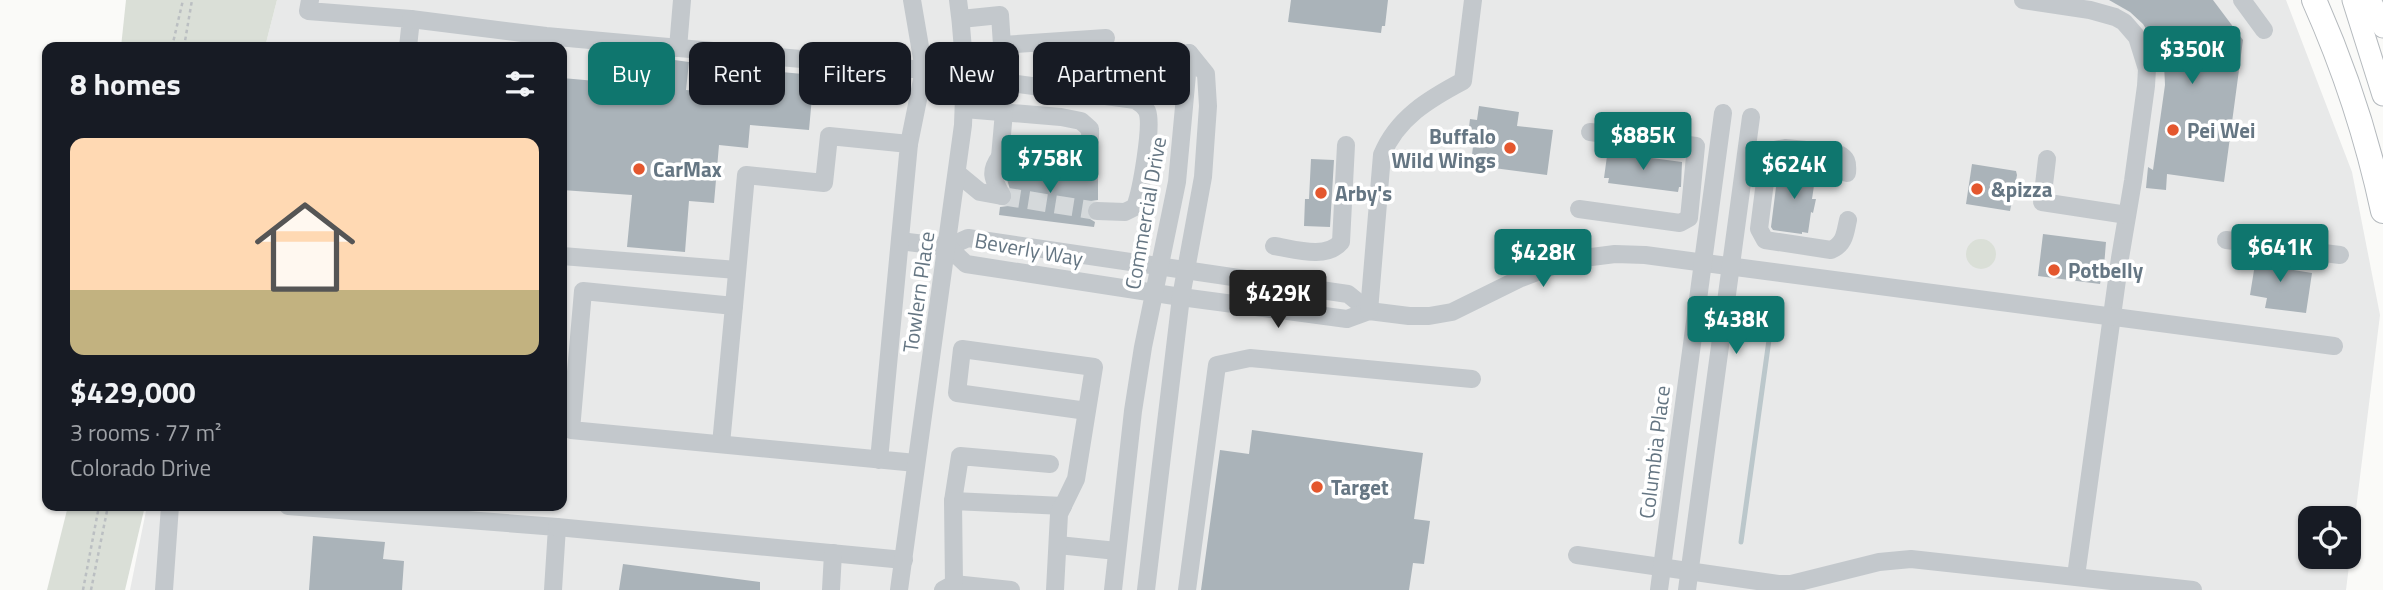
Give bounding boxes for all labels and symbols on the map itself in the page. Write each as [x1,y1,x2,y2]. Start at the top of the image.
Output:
pin: $350K [2143,27,2241,86]
pin: $885K [1594,113,1692,172]
place label: Pei Wei [2187,114,2255,146]
place label: Buffalo Wild Wings [1392,120,1496,176]
marker: Pei Wei [2165,122,2181,138]
street label: Commercial Drive [1116,134,1174,292]
pin: $758K [1001,136,1099,195]
marker: Buffalo Wild Wings [1502,140,1518,156]
pin: $624K [1745,142,1843,201]
place label: CarMax [653,153,722,185]
marker: CarMax [631,161,647,177]
place label: &pizza [1991,173,2053,205]
place label: Arby's [1335,177,1392,209]
marker: &pizza [1969,181,1985,197]
marker: Arby's [1313,185,1329,201]
street label: Beverly Way [972,224,1086,274]
pin: $641K [2231,224,2329,284]
street label: Towlern Place [894,229,942,355]
pin: $428K [1494,230,1592,289]
place label: Potbelly [2068,254,2144,286]
marker: Potbelly [2046,262,2062,278]
pin: $429K [1229,270,1327,330]
pin: $438K [1687,296,1785,356]
street label: Columbia Place [1630,383,1678,521]
place label: Target [1331,471,1389,503]
marker: Target [1309,479,1325,495]

